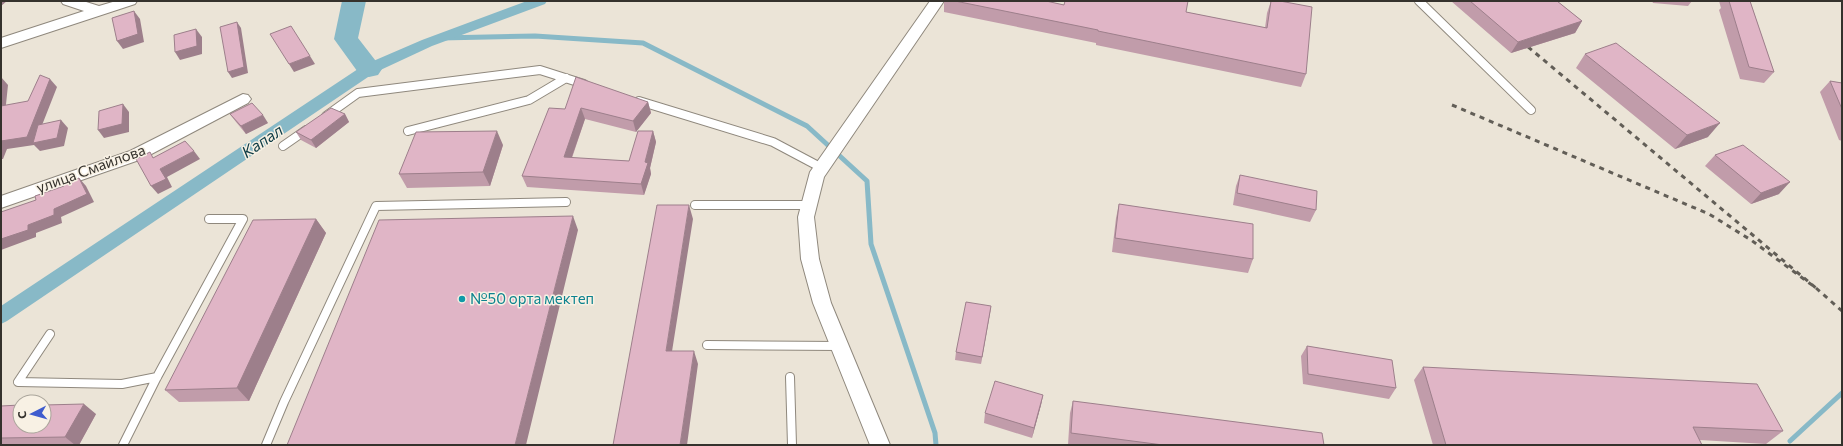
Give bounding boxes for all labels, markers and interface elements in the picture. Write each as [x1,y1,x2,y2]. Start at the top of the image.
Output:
water label: Капал [237,120,286,161]
street label: улица Смайлова [34,140,148,196]
place label: №50 орта мектеп [470,289,594,307]
marker: №50 орта мектеп [457,294,467,304]
north arrow [12,394,52,434]
text: С [15,410,28,420]

